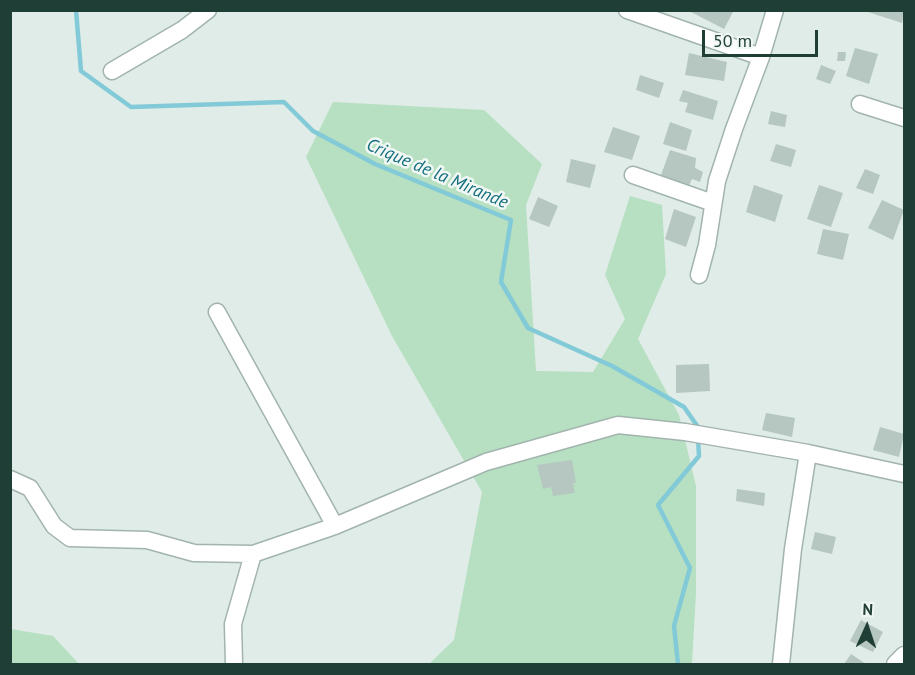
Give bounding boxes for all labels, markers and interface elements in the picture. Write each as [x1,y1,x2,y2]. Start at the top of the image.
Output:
scale bar [705,18,820,56]
text: 50 m [713,29,752,52]
water label: Crique de la Mirande [363,134,511,214]
north arrow [837,597,897,657]
text: N [862,599,874,619]

